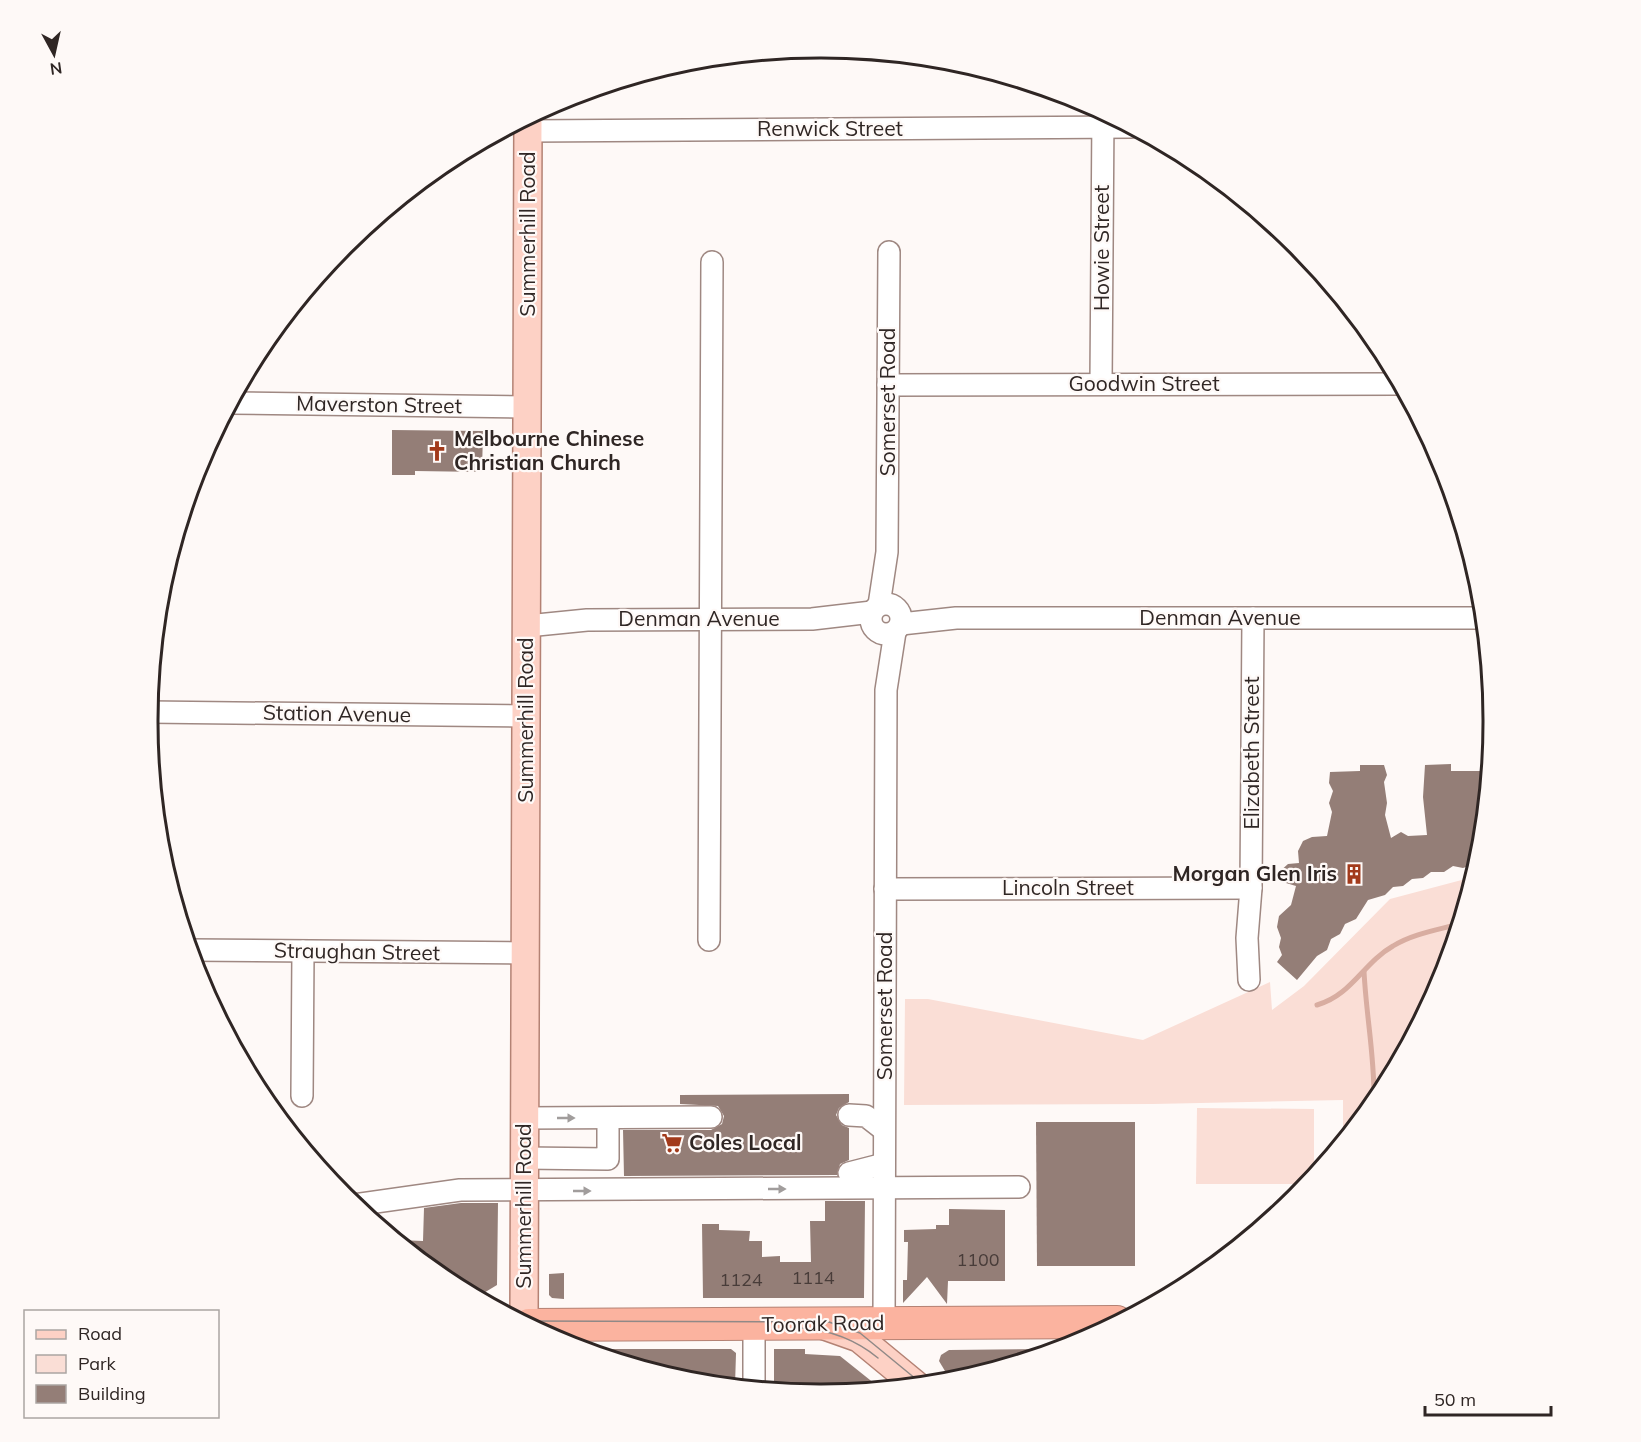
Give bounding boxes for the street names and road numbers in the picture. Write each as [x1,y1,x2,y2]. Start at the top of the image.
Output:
street label: Renwick Street [757,115,903,141]
street label: Summerhill Road [514,151,540,317]
street label: Howie Street [1088,185,1114,311]
street label: Somerset Road [874,328,900,476]
street label: Goodwin Street [1068,370,1220,396]
street label: Maverston Street [296,390,462,418]
street label: Denman Avenue [1139,604,1301,630]
street label: Denman Avenue [618,605,780,631]
street label: Summerhill Road [512,637,538,803]
street label: Elizabeth Street [1238,677,1264,829]
street label: Station Avenue [263,699,411,727]
street label: Lincoln Street [1002,874,1134,900]
street label: Somerset Road [871,932,897,1080]
street label: Straughan Street [274,937,440,965]
street label: Summerhill Road [510,1123,536,1289]
street label: Toorak Road [761,1309,885,1337]

